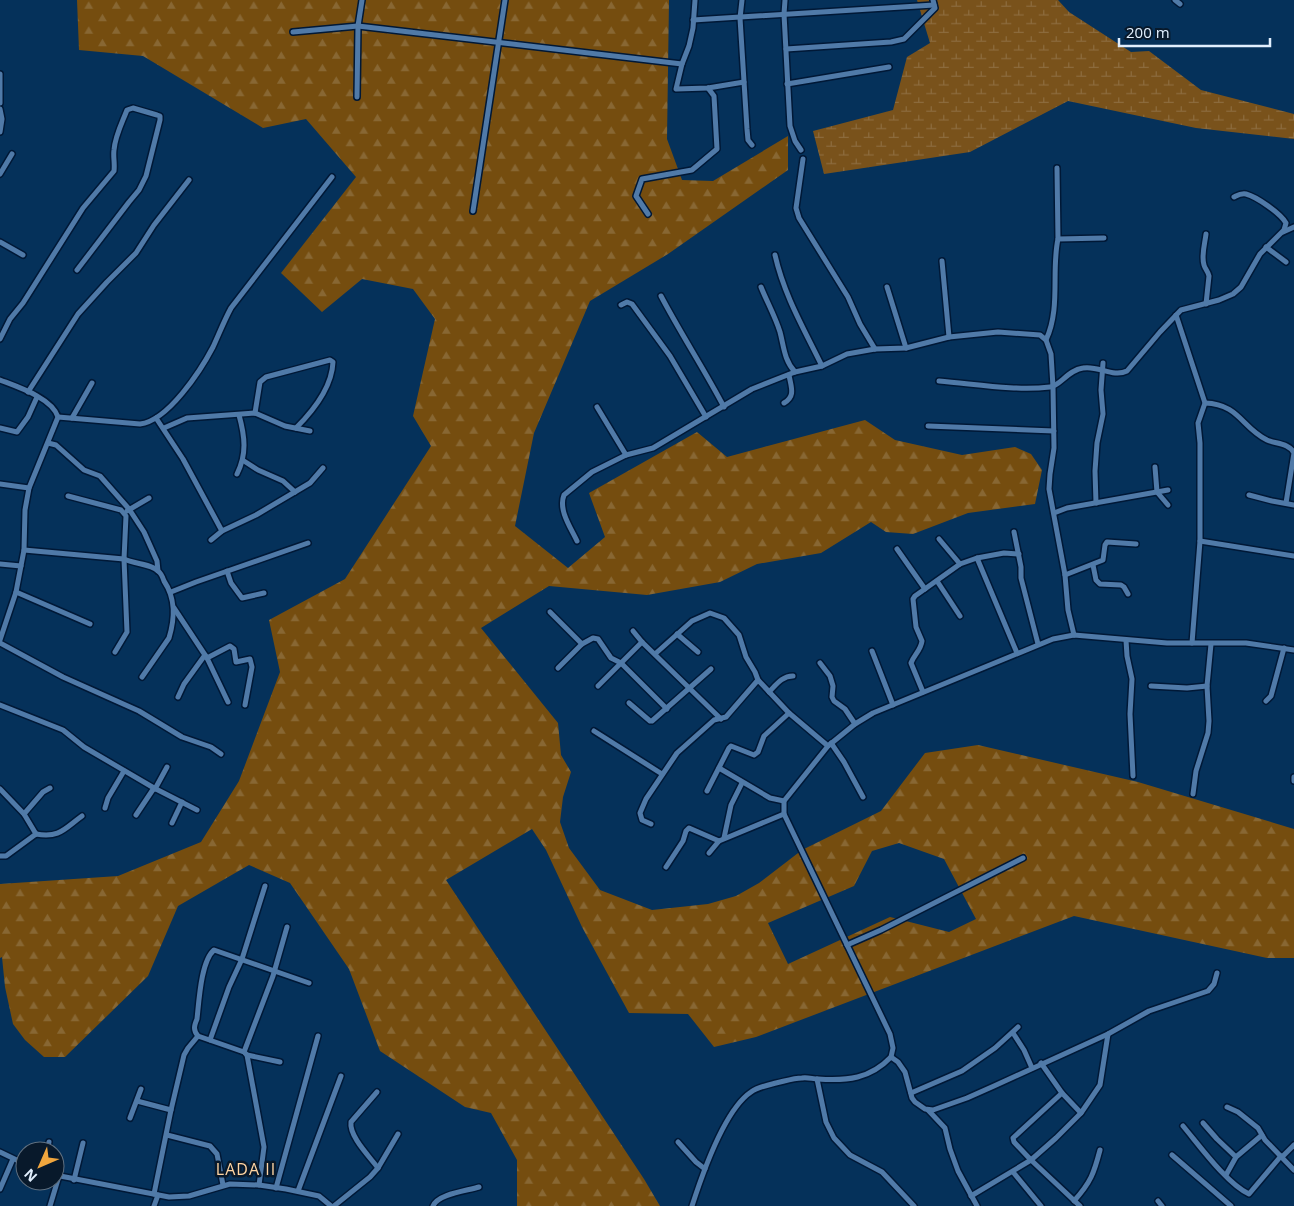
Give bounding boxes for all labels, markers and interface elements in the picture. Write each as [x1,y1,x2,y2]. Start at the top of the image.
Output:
scale bar [1119,15,1270,47]
text: 200 m [1126,22,1170,42]
north arrow [15,1141,65,1191]
district label: LADA II [216,1158,276,1180]
text: N [20,1165,41,1186]

